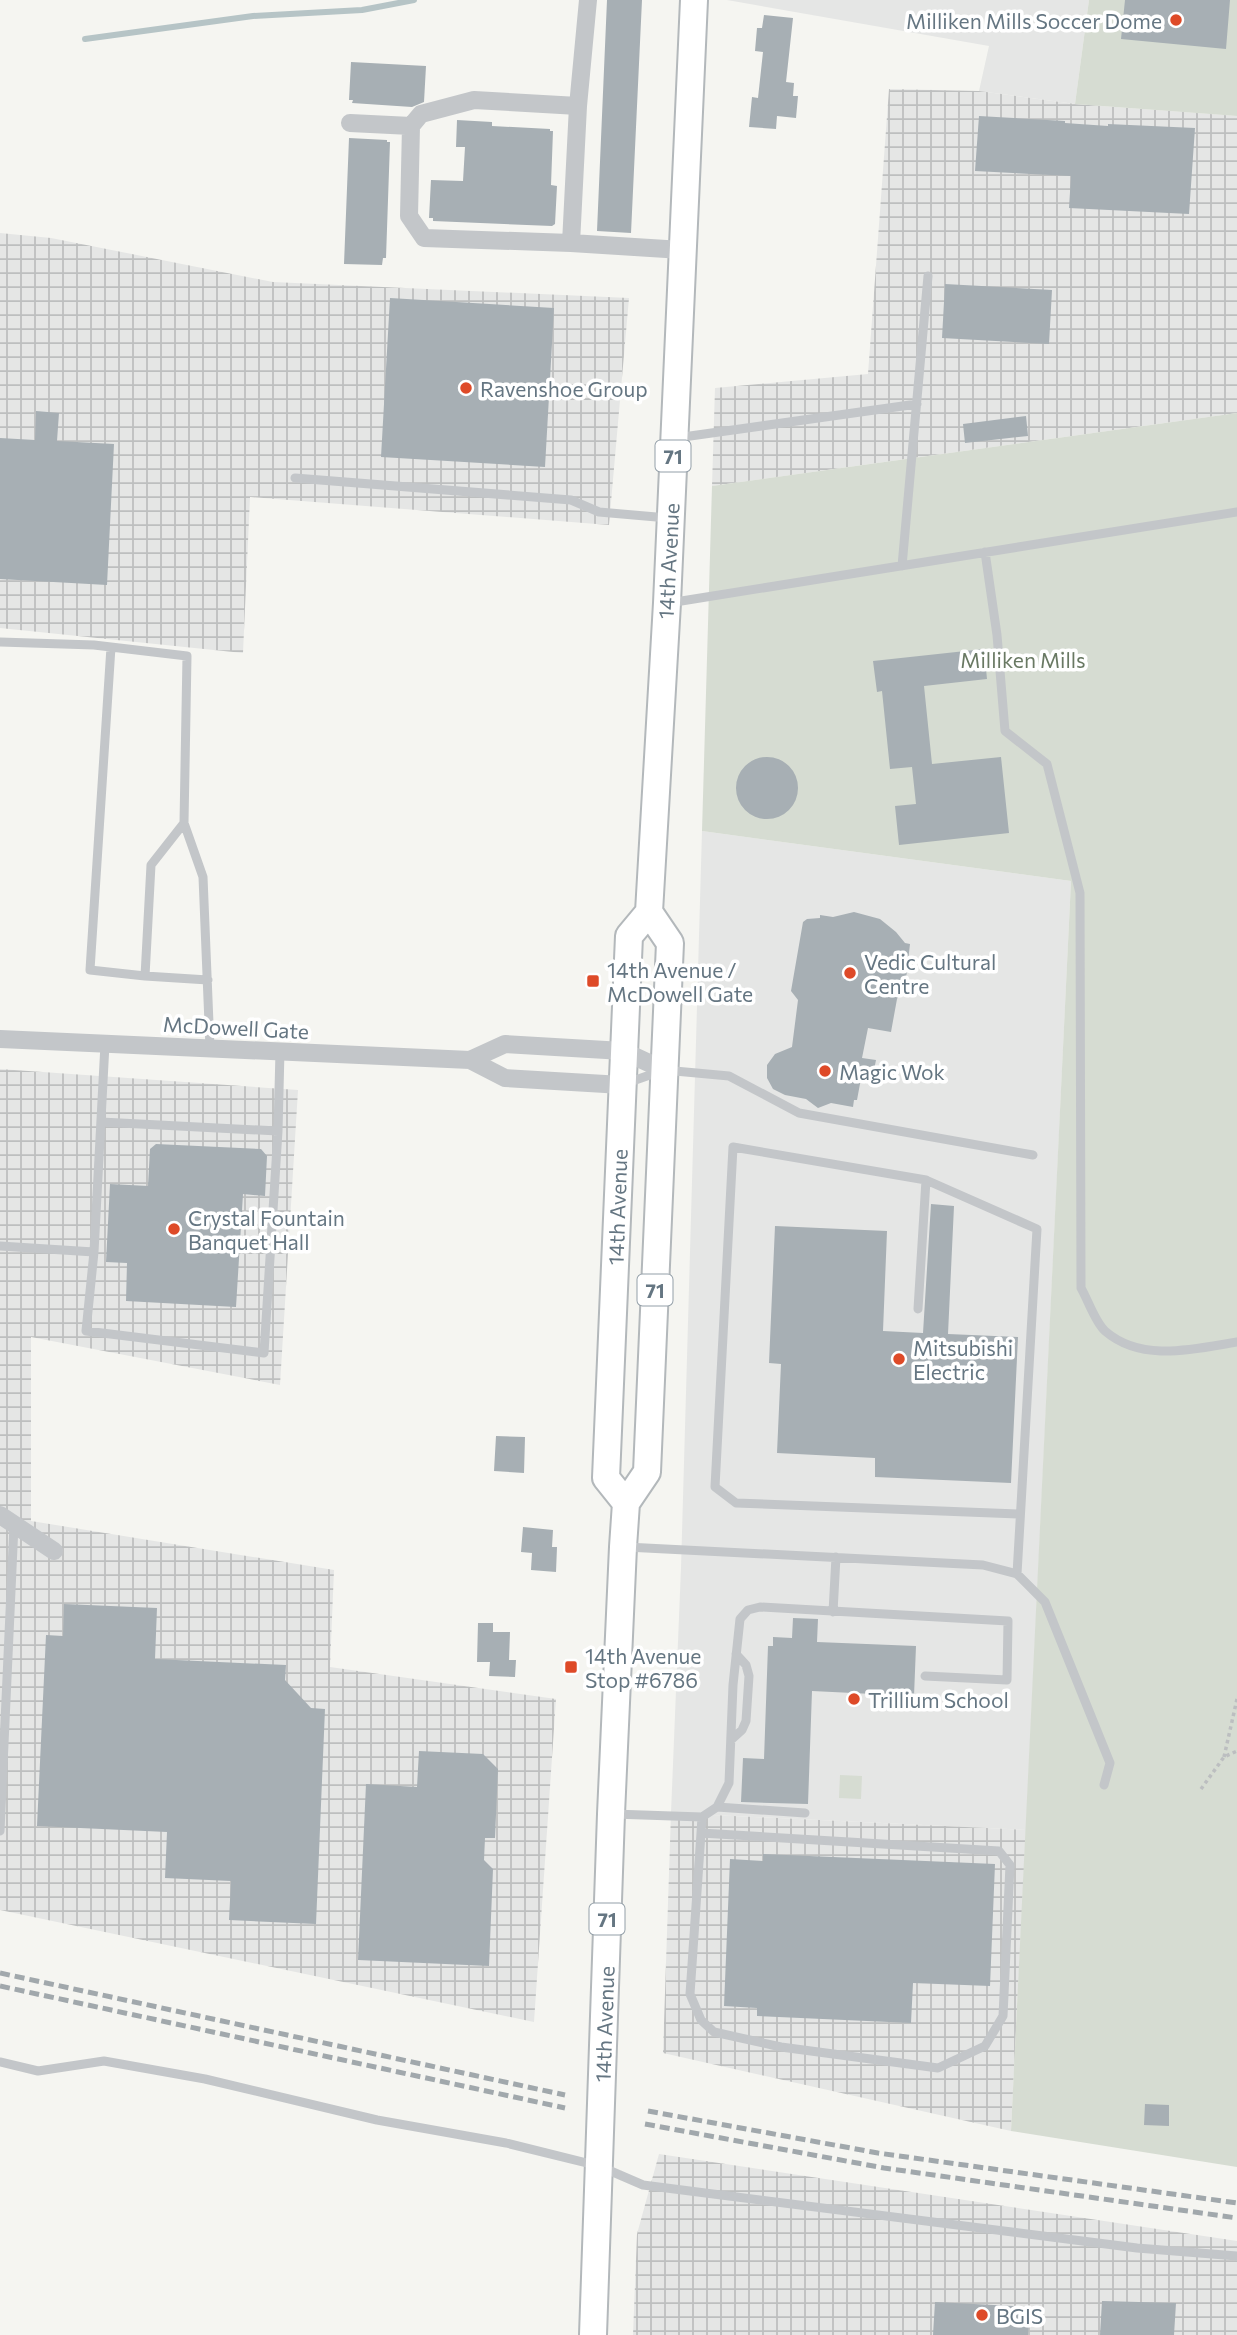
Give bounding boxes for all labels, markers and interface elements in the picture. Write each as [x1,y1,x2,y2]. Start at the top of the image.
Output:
place label: Milliken Mills Soccer Dome [906,8,1162,33]
marker: Milliken Mills Soccer Dome [1168,12,1184,28]
place label: Ravenshoe Group [480,376,648,401]
marker: Ravenshoe Group [458,380,474,396]
road number: 71 [656,440,690,471]
street label: 14th Avenue [652,502,684,620]
park label: Milliken Mills [960,647,1086,672]
place label: Vedic Cultural Centre [864,949,996,998]
place label: 14th Avenue / McDowell Gate [607,957,753,1006]
marker: Vedic Cultural Centre [842,965,858,981]
marker: 14th Avenue / McDowell Gate [585,973,601,989]
street label: McDowell Gate [162,1011,310,1043]
place label: Magic Wok [839,1059,945,1084]
marker: Magic Wok [817,1063,833,1079]
street label: 14th Avenue [602,1148,632,1266]
place label: Crystal Fountain Banquet Hall [188,1205,345,1254]
marker: Crystal Fountain Banquet Hall [166,1221,182,1237]
road number: 71 [638,1274,672,1306]
place label: Mitsubishi Electric [913,1335,1013,1384]
marker: Mitsubishi Electric [891,1351,907,1367]
place label: 14th Avenue Stop #6786 [585,1643,701,1692]
marker: 14th Avenue Stop #6786 [563,1659,579,1675]
place label: Trillium School [868,1687,1009,1712]
marker: Trillium School [846,1691,862,1707]
road number: 71 [590,1904,624,1935]
street label: 14th Avenue [589,1965,619,2083]
place label: BGIS [996,2303,1043,2328]
marker: BGIS [974,2307,990,2323]

